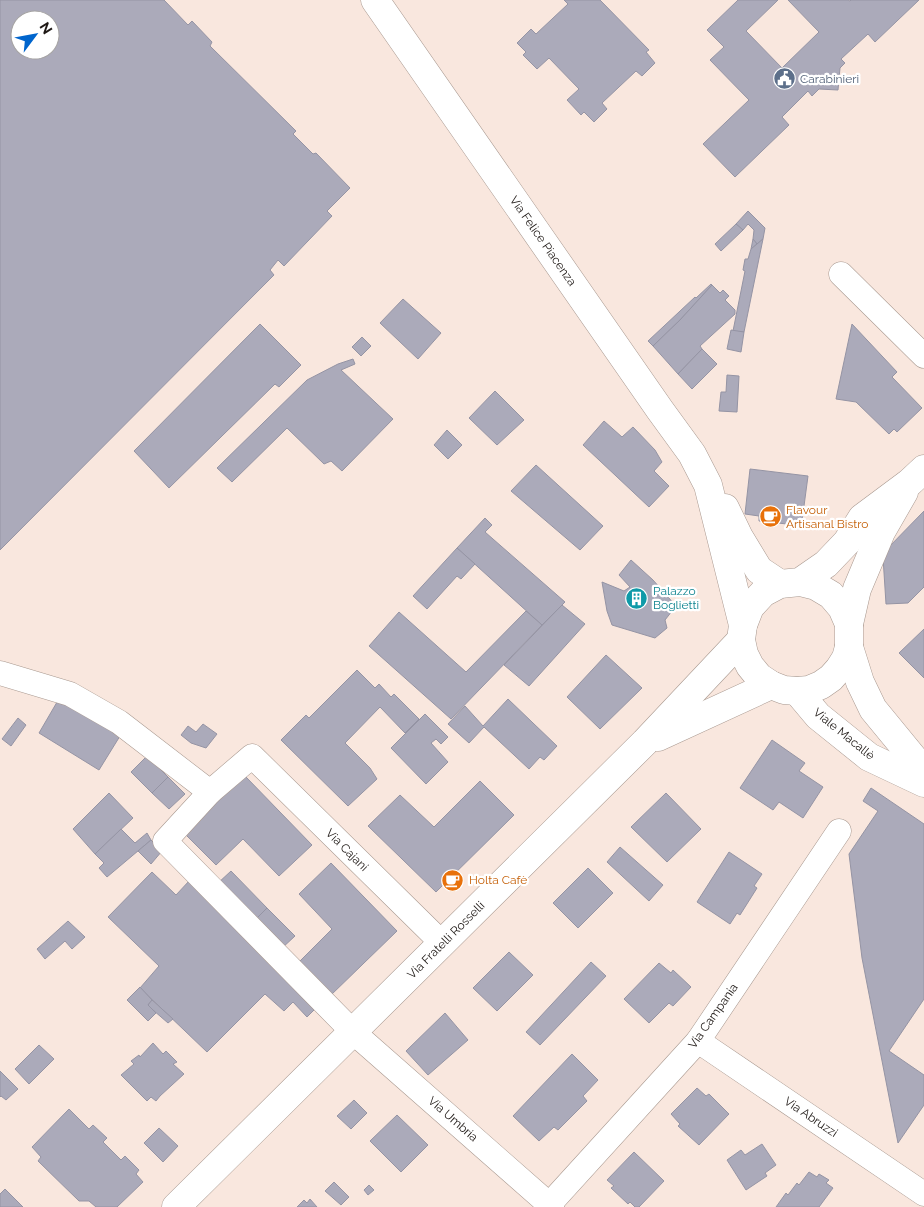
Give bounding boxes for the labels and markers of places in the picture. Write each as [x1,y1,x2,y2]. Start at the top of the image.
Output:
public building icon: Carabinieri [772,67,796,91]
place label: Carabinieri [800,72,859,86]
place label: Flavour Artisanal Bistro [786,503,868,531]
cafe icon: Flavour Artisanal Bistro [758,505,782,529]
place label: Palazzo Boglietti [653,584,699,612]
building icon: Palazzo Boglietti [625,586,649,610]
cafe icon: Holta Cafè [441,868,465,892]
place label: Holta Cafè [469,873,527,887]

